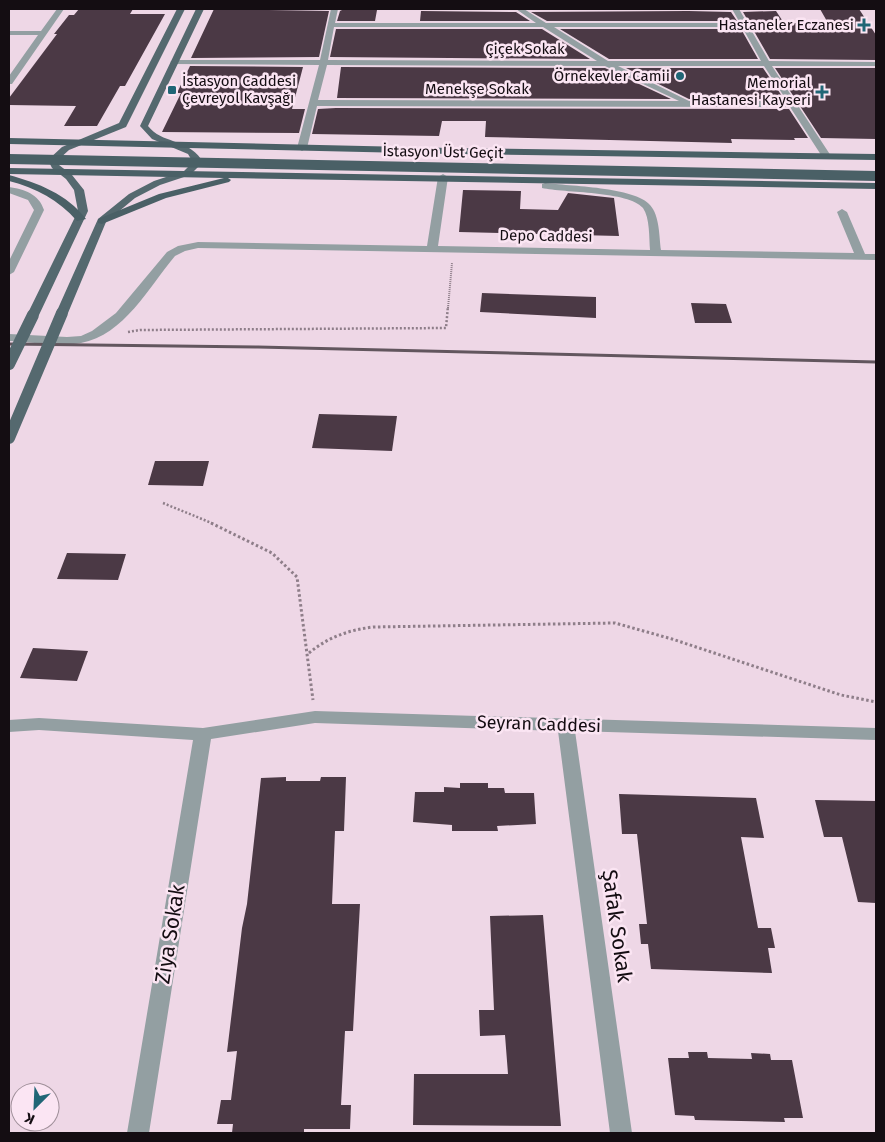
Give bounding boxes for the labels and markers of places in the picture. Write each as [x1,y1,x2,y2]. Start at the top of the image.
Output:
place label: Hastaneler Eczanesi [719,16,854,34]
marker: Hastaneler Eczanesi [858,19,870,31]
place label: Örnekevler Camii [554,67,670,85]
marker: Örnekevler Camii [674,70,686,82]
place label: İstasyon Caddesi Çevreyol Kavşağı [182,72,296,107]
place label: Memorial Hastanesi Kayseri [691,74,812,109]
marker: İstasyon Caddesi Çevreyol Kavşağı [166,84,178,96]
marker: Memorial Hastanesi Kayseri [815,85,829,99]

